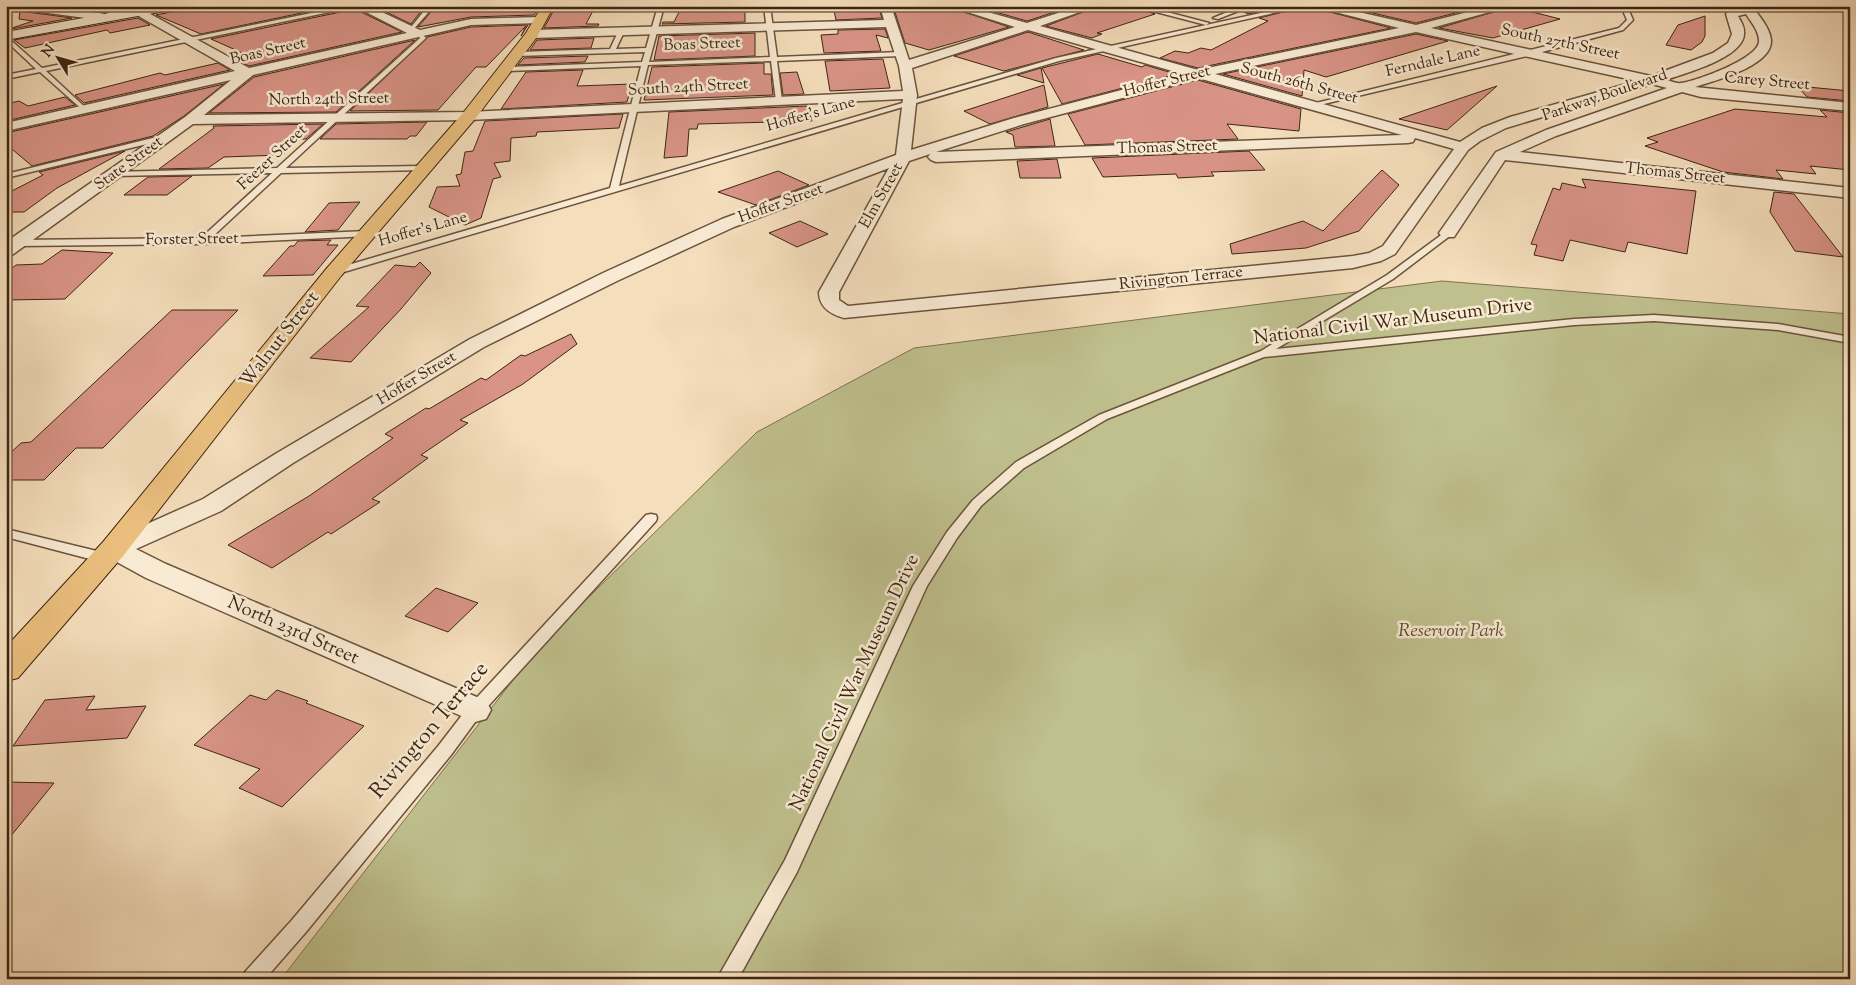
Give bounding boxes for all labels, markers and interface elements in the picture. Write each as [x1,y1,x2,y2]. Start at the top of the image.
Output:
street label: South 27th Street [1498,19,1622,67]
north arrow [32,32,82,82]
street label: Boas Street [228,32,309,72]
street label: Boas Street [663,32,742,58]
street label: Ferndale Lane [1383,40,1483,84]
text: N [38,41,61,62]
street label: South 26th Street [1238,57,1361,111]
street label: Hoffer Street [1121,60,1213,104]
street label: Parkway Boulevard [1539,64,1671,128]
street label: Carey Street [1723,67,1811,97]
street label: South 24th Street [627,73,749,103]
street label: North 24th Street [269,87,390,113]
street label: Hoffer's Lane [764,91,858,139]
street label: Feezer Street [233,119,313,196]
street label: State Street [90,131,168,197]
street label: Thomas Street [1116,135,1218,161]
street label: Thomas Street [1624,157,1727,191]
street label: Elm Street [854,158,910,233]
street label: Hoffer Street [735,178,827,230]
street label: Hoffer's Lane [376,206,470,254]
street label: Forster Street [145,228,239,252]
street label: Rivington Terrace [1118,261,1244,297]
street label: Walnut Street [234,286,327,394]
street label: National Civil War Museum Drive [1252,291,1534,353]
street label: Hoffer Street [373,346,462,412]
street label: National Civil War Museum Drive [783,550,927,816]
street label: North 23rd Street [223,590,364,672]
park label: Reservoir Park [1398,618,1504,645]
street label: Rivington Terrace [363,655,497,807]

